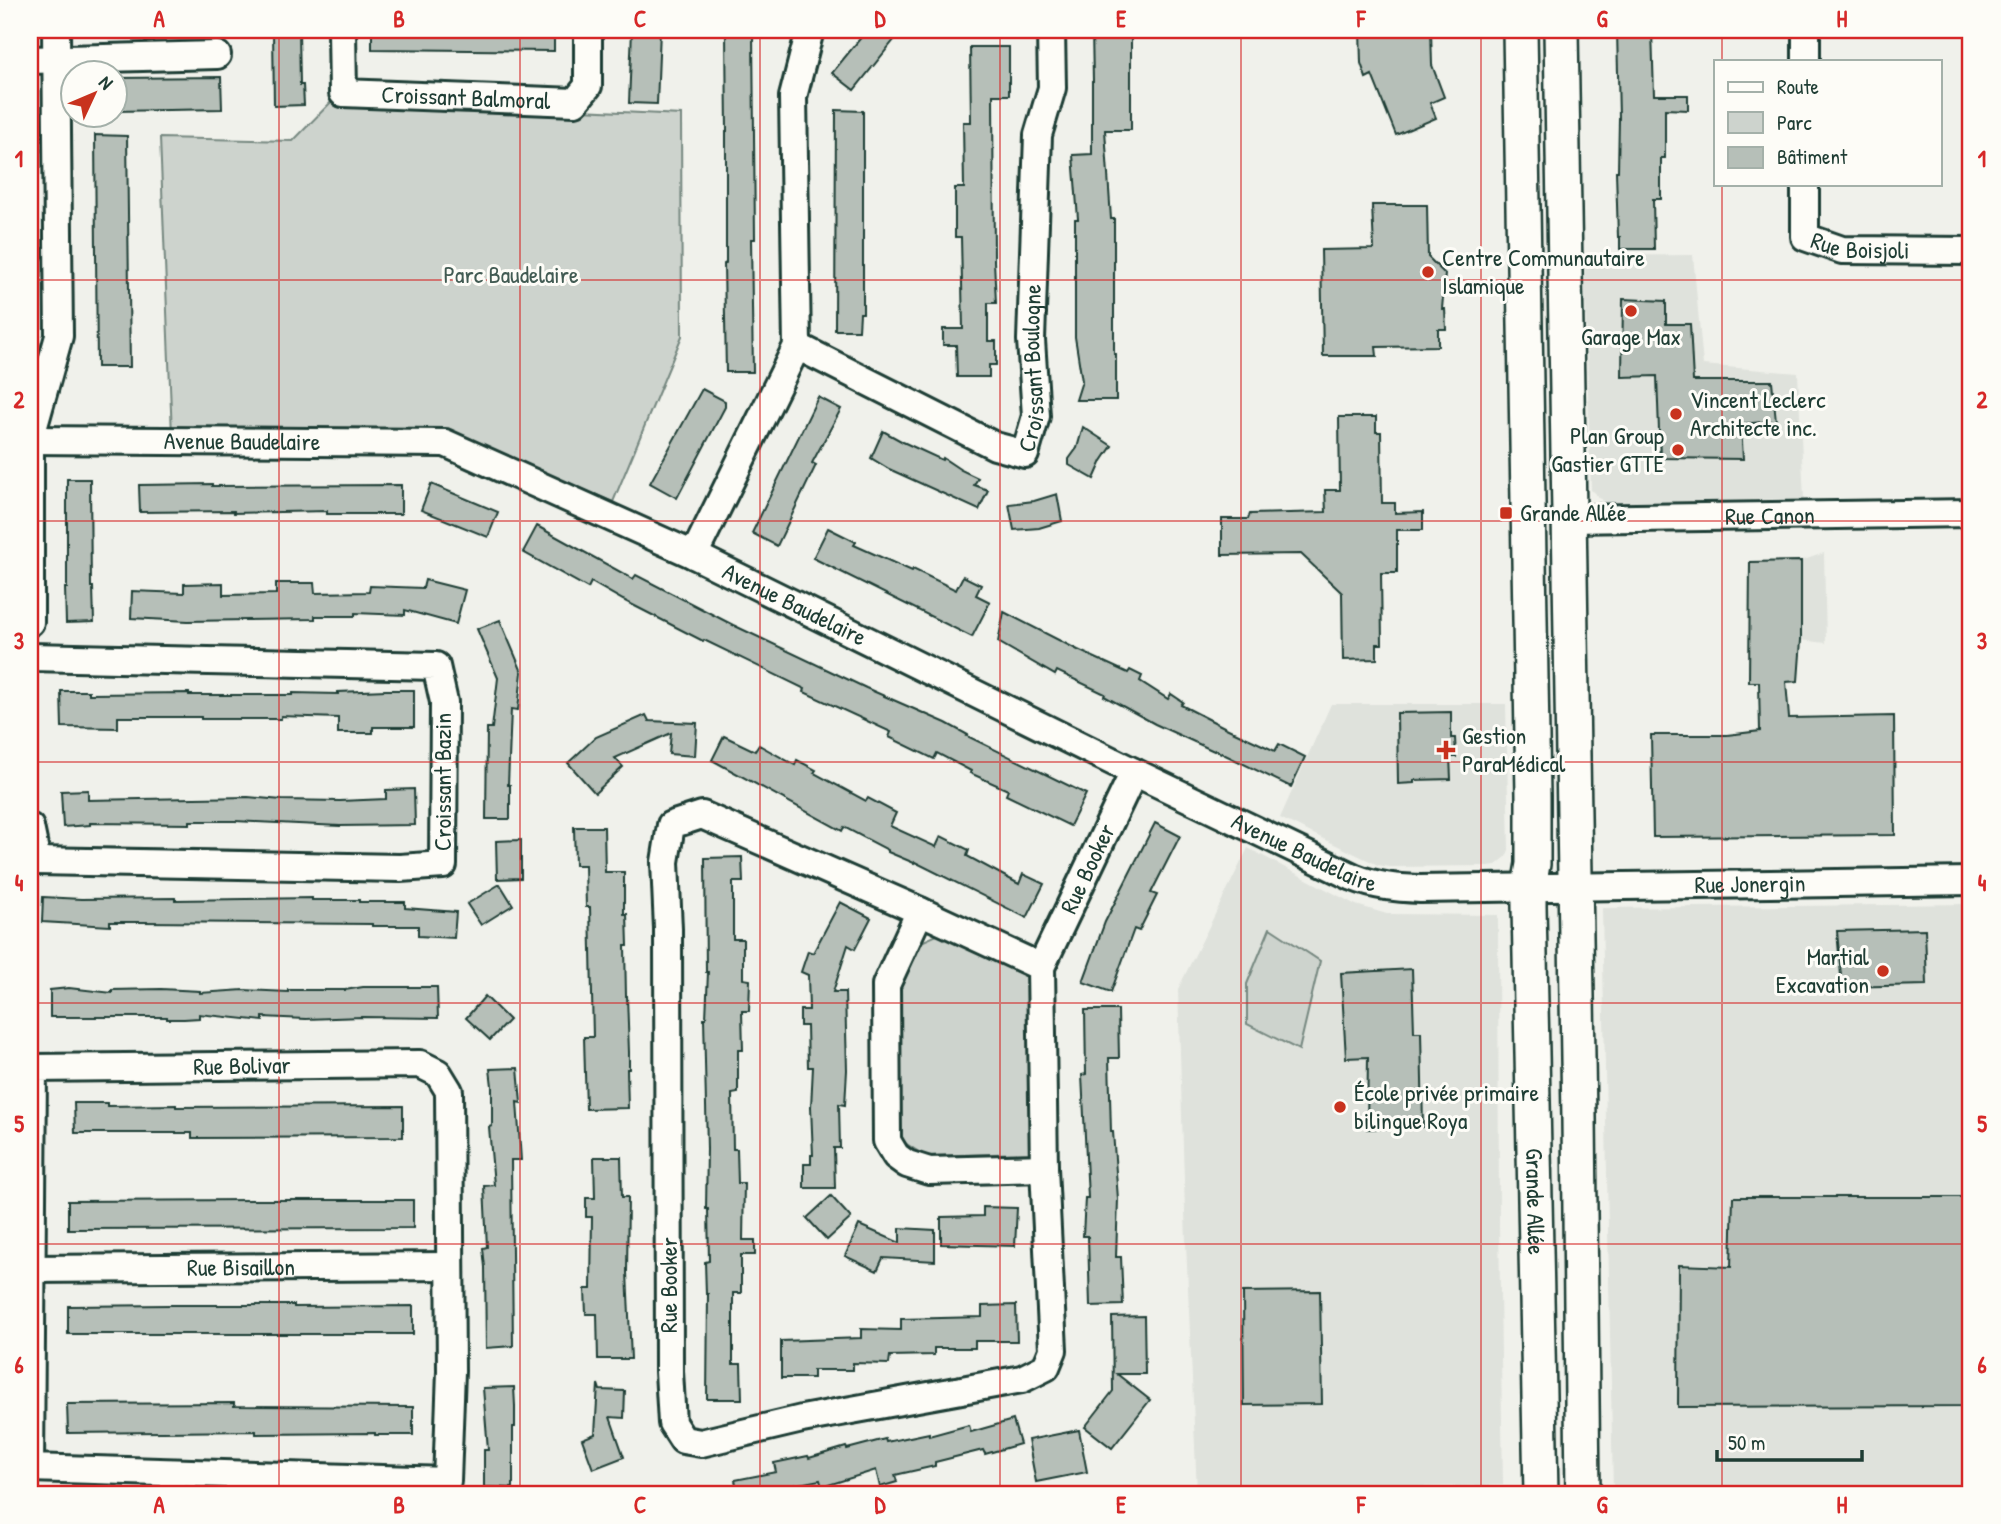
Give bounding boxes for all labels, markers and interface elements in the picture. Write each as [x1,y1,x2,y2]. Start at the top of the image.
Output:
text: A [153,3,165,34]
text: B [393,3,405,34]
text: C [634,3,646,34]
text: D [875,3,887,34]
text: E [1116,3,1127,34]
text: F [1356,3,1367,34]
text: G [1596,3,1608,34]
text: H [1837,3,1848,34]
north arrow [60,60,130,130]
legend [1714,60,1941,186]
text: N [93,70,119,95]
text: Route [1777,72,1819,101]
street label: Croissant Balmoral [381,78,552,116]
text: Parc [1777,108,1812,137]
text: Bâtiment [1777,142,1848,171]
text: 1 [15,143,23,174]
text: 1 [1978,143,1986,174]
street label: Rue Boisjoli [1807,223,1910,266]
place label: Centre Communautaire Islamique [1442,241,1645,301]
park label: Parc Baudelaire [443,258,579,290]
marker: Centre Communautaire Islamique [1420,264,1436,280]
street label: Croissant Boulogne [1009,283,1051,456]
marker: Garage Max [1623,303,1639,319]
place label: Garage Max [1581,320,1681,352]
place label: Vincent Leclerc Architecte inc. [1690,383,1826,443]
text: 2 [14,384,25,415]
text: 2 [1977,384,1988,415]
marker: Vincent Leclerc Architecte inc. [1668,406,1684,422]
place label: Plan Group Gastier GTTE [1551,419,1664,479]
street label: Avenue Baudelaire [164,424,321,457]
marker: Plan Group Gastier GTTE [1670,442,1686,458]
place label: Grande Allée [1520,496,1627,528]
street label: Rue Canon [1725,498,1815,532]
marker: Grande Allée [1498,505,1514,521]
street label: Avenue Baudelaire [718,555,873,653]
text: 3 [14,625,24,656]
text: 3 [1977,625,1987,656]
street label: Croissant Bazin [426,713,458,851]
place label: Gestion ParaMédical [1462,719,1566,779]
marker: Gestion ParaMédical [1436,740,1456,760]
street label: Avenue Baudelaire [1227,804,1380,899]
street label: Rue Booker [1052,818,1122,918]
street label: Rue Jonergin [1694,866,1806,900]
text: 4 [15,867,24,898]
text: 4 [1978,867,1987,898]
place label: Martial Excavation [1776,940,1870,1000]
marker: Martial Excavation [1875,963,1891,979]
street label: Rue Bolivar [193,1048,291,1082]
place label: École privée primaire bilingue Roya [1354,1076,1539,1136]
marker: École privée primaire bilingue Roya [1332,1099,1348,1115]
text: 5 [14,1108,24,1139]
text: 5 [1977,1108,1987,1139]
street label: Grande Allée [1519,1148,1553,1256]
street label: Rue Booker [652,1237,684,1333]
street label: Rue Bisaillon [187,1250,295,1283]
text: 6 [14,1349,24,1380]
text: 6 [1977,1349,1987,1380]
scale bar [1717,1419,1863,1463]
text: 50 m [1728,1428,1765,1457]
text: A [153,1489,165,1520]
text: B [393,1489,405,1520]
text: C [634,1489,646,1520]
text: D [875,1489,887,1520]
text: E [1116,1489,1127,1520]
text: F [1356,1489,1367,1520]
text: G [1596,1489,1608,1520]
text: H [1837,1489,1848,1520]

